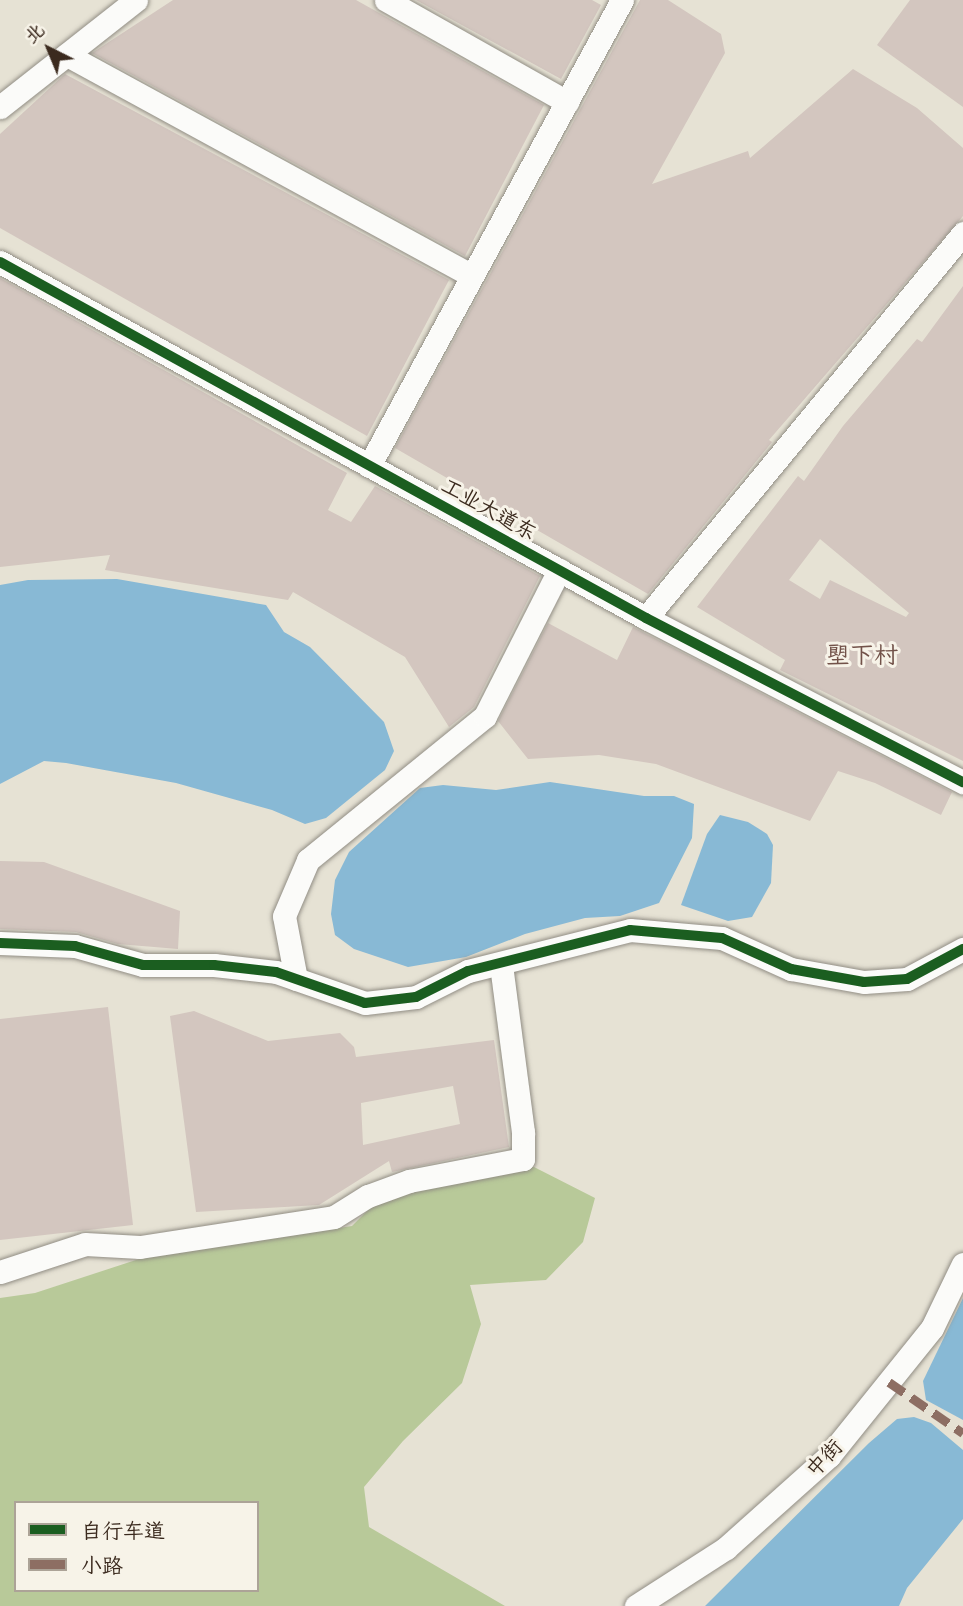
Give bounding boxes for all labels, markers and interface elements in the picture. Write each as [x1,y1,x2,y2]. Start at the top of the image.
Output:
north arrow [14,14,84,84]
text: 北 [20,19,49,48]
street label: 工业大道东 [437,473,541,545]
district label: 塱下村 [826,642,898,670]
street label: 中街 [800,1434,848,1482]
legend [14,1501,259,1592]
text: 自行车道 [81,1519,165,1543]
text: 小路 [81,1554,123,1578]

